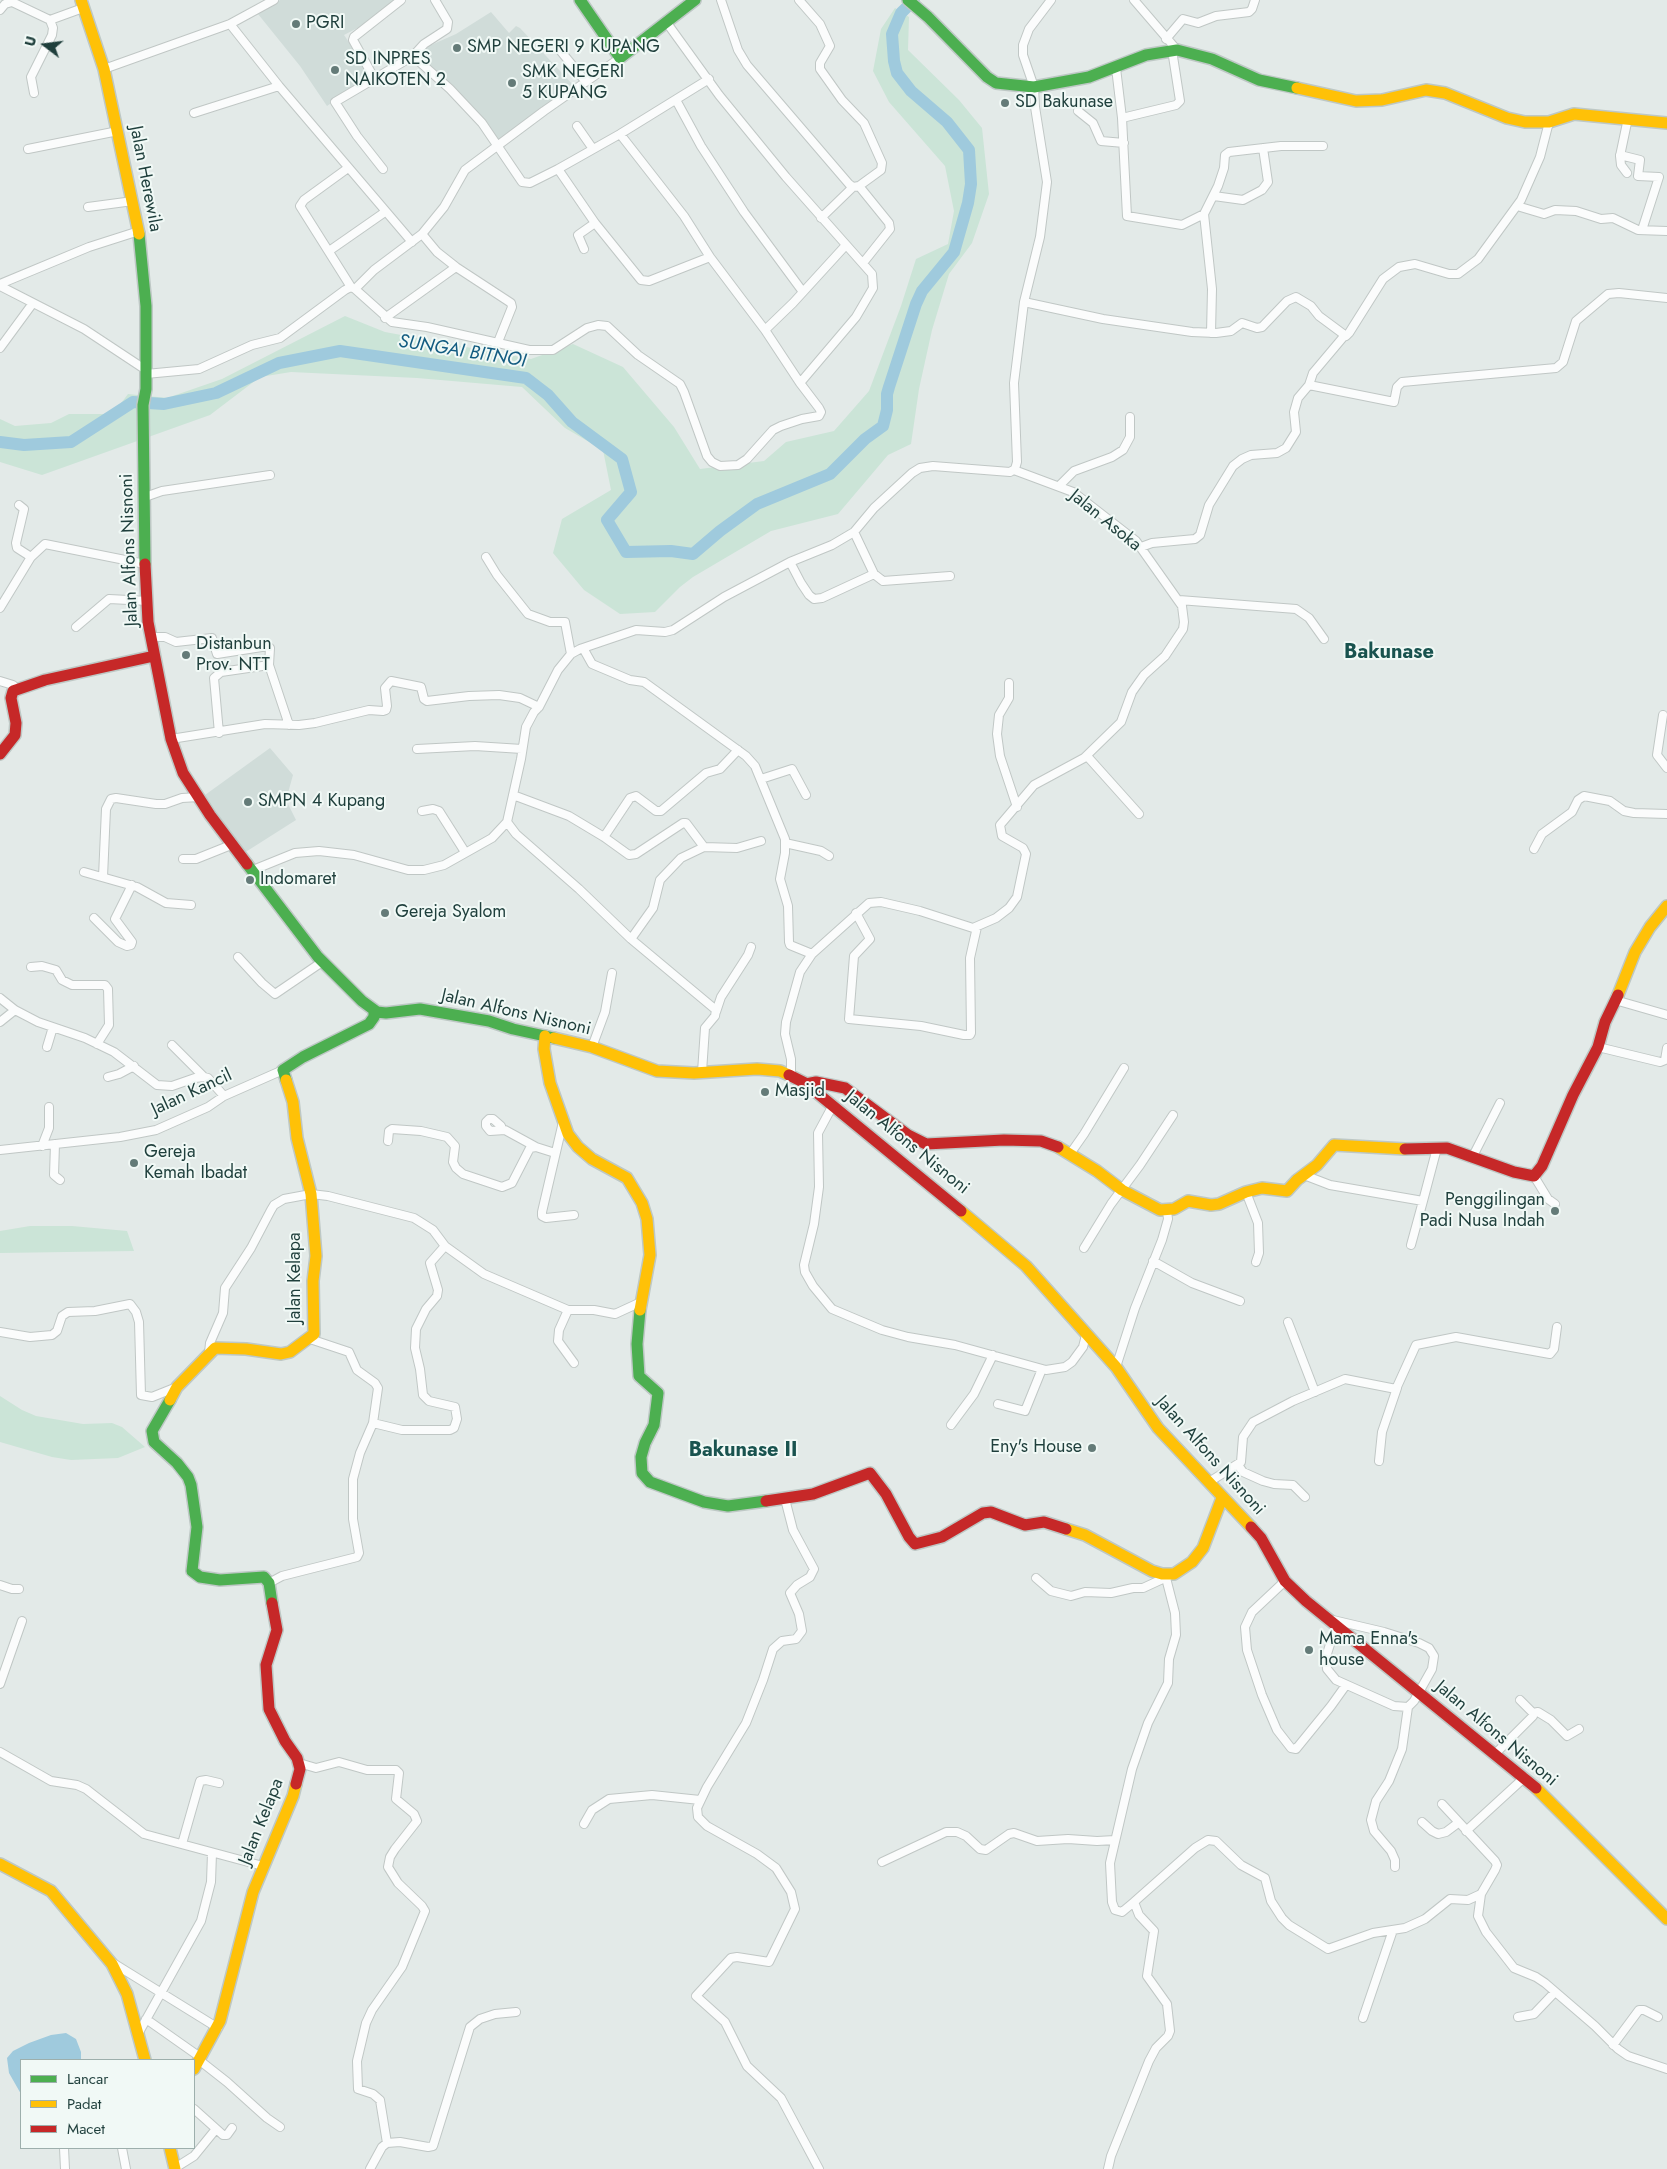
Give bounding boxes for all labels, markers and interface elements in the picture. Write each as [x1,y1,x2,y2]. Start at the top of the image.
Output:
place label: PGRI [306,13,344,35]
marker: PGRI [290,18,302,30]
north arrow [20,20,70,70]
text: U [20,34,41,48]
place label: SMP NEGERI 9 KUPANG [467,37,660,59]
marker: SMP NEGERI 9 KUPANG [451,42,463,54]
place label: SD INPRES NAIKOTEN 2 [345,49,446,92]
place label: SMK NEGERI 5 KUPANG [522,62,624,104]
marker: SD INPRES NAIKOTEN 2 [329,64,341,76]
marker: SMK NEGERI 5 KUPANG [506,77,518,89]
place label: SD Bakunase [1015,92,1113,114]
marker: SD Bakunase [999,97,1011,109]
street label: Jalan Herewila [124,124,166,234]
water label: SUNGAI BITNOI [397,331,527,373]
street label: Jalan Alfons Nisnoni [117,473,143,627]
street label: Jalan Asoka [1065,485,1145,557]
place label: Distanbun Prov. NTT [196,634,272,676]
district label: Bakunase [1344,641,1434,665]
marker: Distanbun Prov. NTT [180,649,192,661]
place label: SMPN 4 Kupang [258,791,385,813]
marker: SMPN 4 Kupang [242,796,254,808]
place label: Indomaret [260,869,336,891]
marker: Indomaret [244,874,256,886]
place label: Gereja Syalom [395,902,506,924]
marker: Gereja Syalom [379,907,391,919]
street label: Jalan Alfons Nisnoni [439,985,593,1041]
street label: Jalan Kancil [148,1065,236,1121]
place label: Masjid [775,1081,825,1103]
marker: Masjid [759,1086,771,1098]
street label: Jalan Alfons Nisnoni [841,1086,973,1200]
place label: Gereja Kemah Ibadat [144,1142,247,1184]
marker: Gereja Kemah Ibadat [128,1157,140,1169]
place label: Penggilingan Padi Nusa Indah [1420,1190,1545,1232]
marker: Penggilingan Padi Nusa Indah [1549,1205,1561,1217]
street label: Jalan Kelapa [285,1232,307,1324]
street label: Jalan Alfons Nisnoni [1151,1392,1269,1520]
place label: Eny's House [990,1437,1082,1459]
district label: Bakunase II [689,1439,797,1463]
marker: Eny's House [1086,1442,1098,1454]
place label: Mama Enna's house [1319,1629,1418,1672]
marker: Mama Enna's house [1303,1644,1315,1656]
street label: Jalan Alfons Nisnoni [1430,1677,1562,1791]
street label: Jalan Kelapa [235,1776,289,1868]
legend [20,2059,195,2149]
text: Lancar [67,2068,108,2090]
text: Padat [67,2093,101,2115]
text: Macet [67,2118,105,2140]

